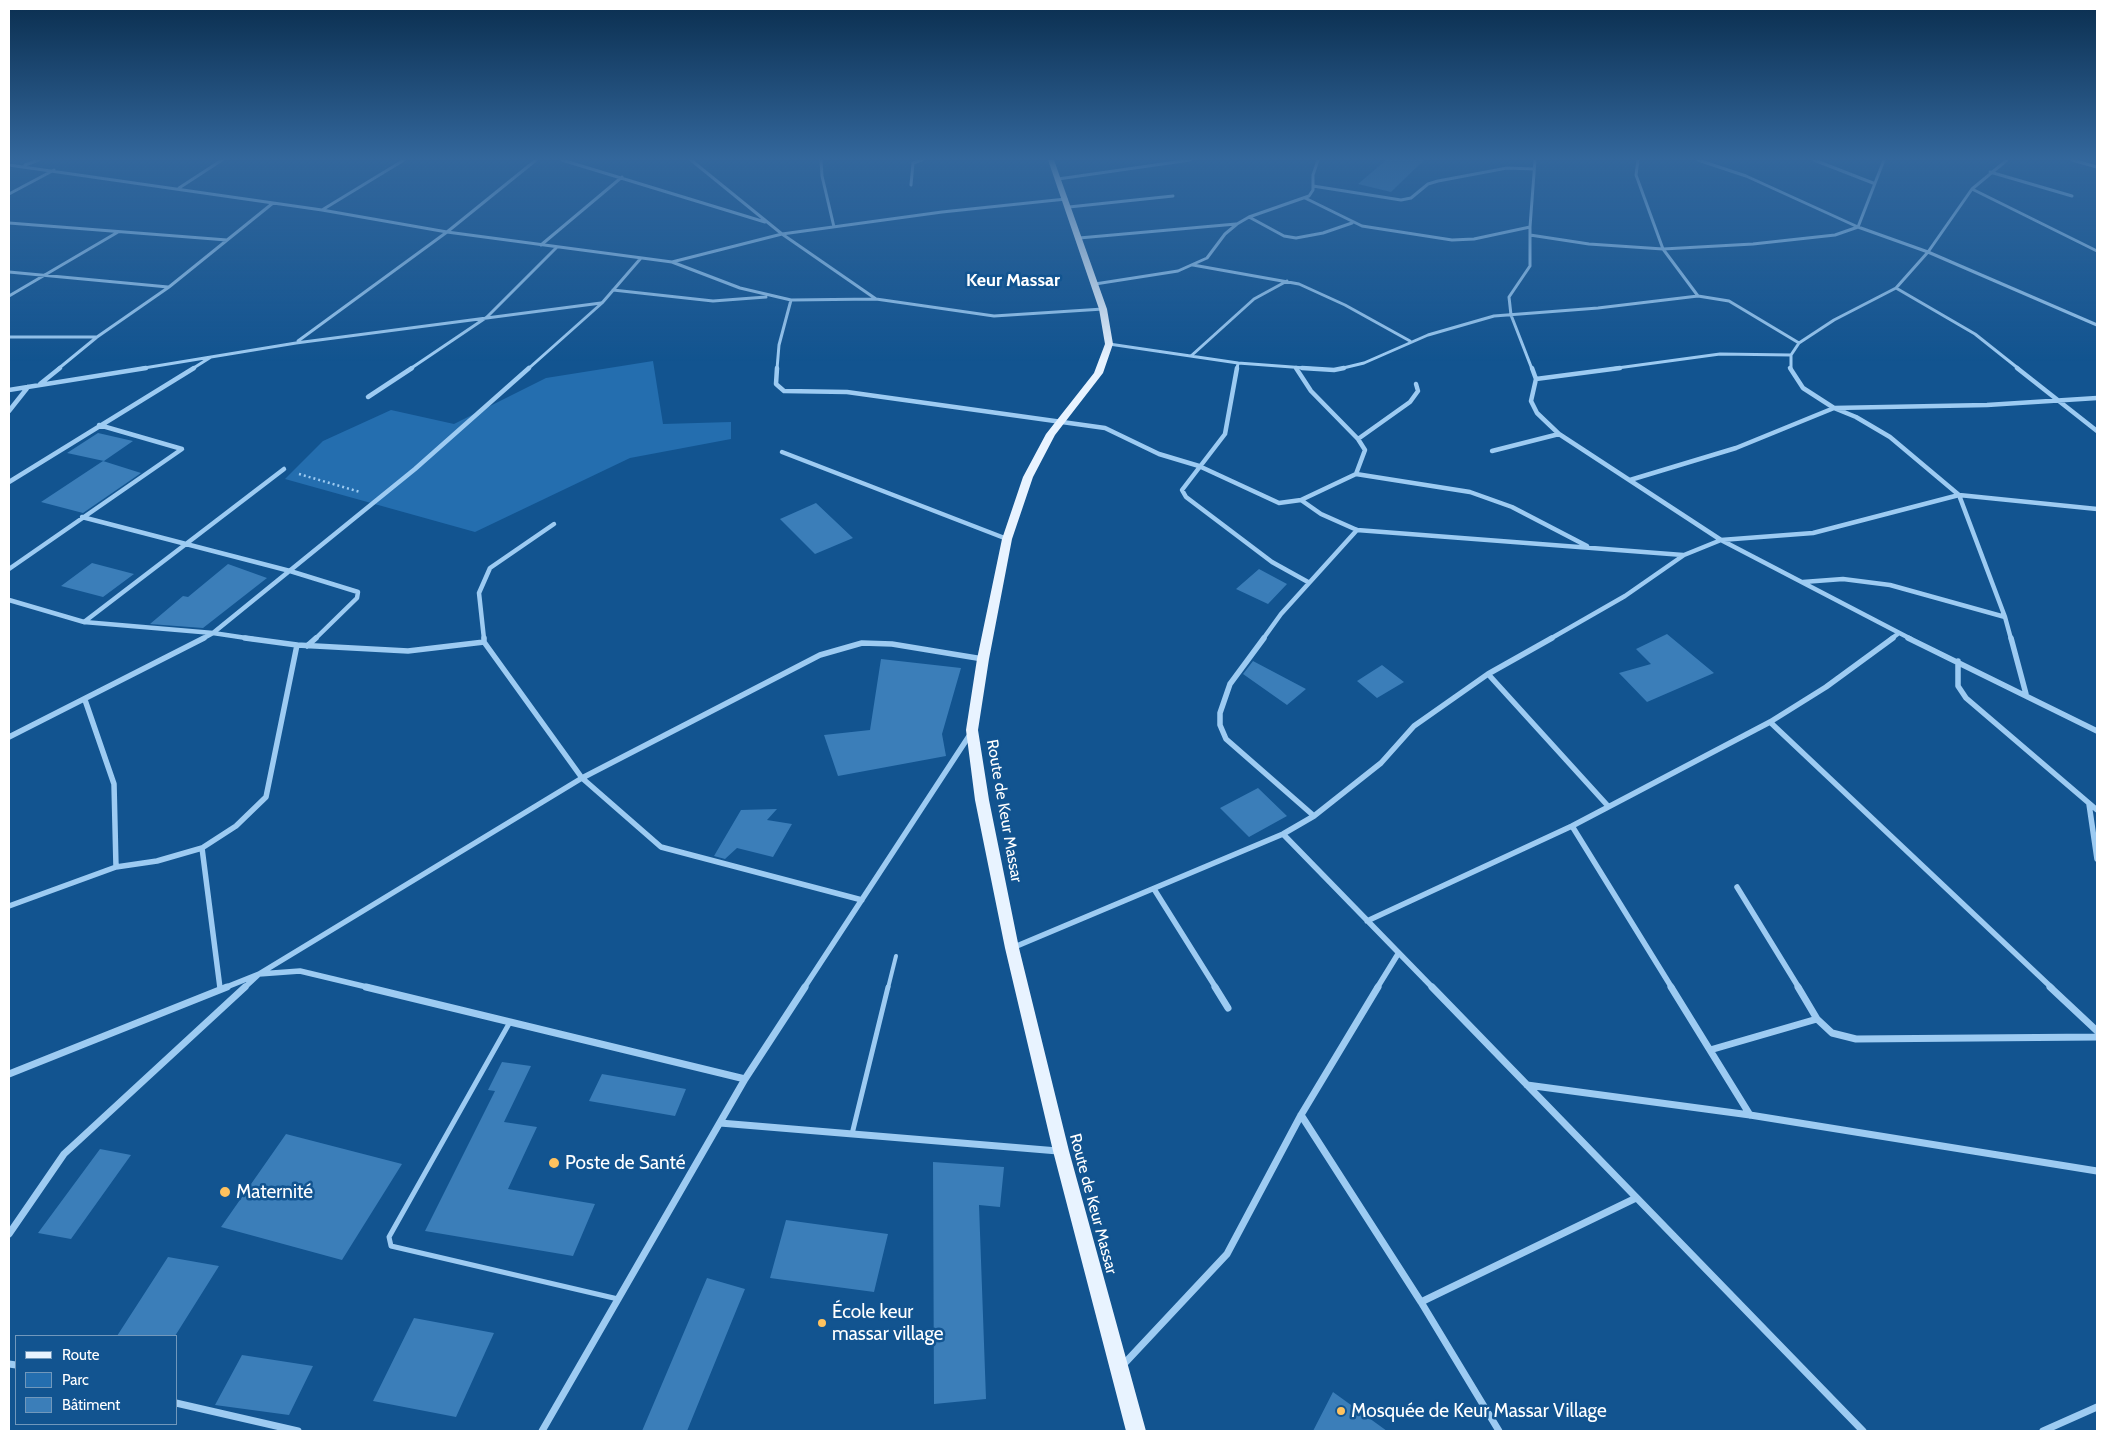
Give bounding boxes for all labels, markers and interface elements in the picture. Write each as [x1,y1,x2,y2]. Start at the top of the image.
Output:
district label: Keur Massar [966,270,1060,292]
street label: Route de Keur Massar [982,738,1026,884]
street label: Route de Keur Massar [1065,1132,1121,1276]
place label: Poste de Santé [565,1152,686,1174]
marker: Poste de Santé [547,1156,561,1170]
place label: Maternité [236,1181,313,1203]
marker: Maternité [218,1185,232,1199]
place label: École keur massar village [832,1301,944,1345]
marker: École keur massar village [816,1317,828,1329]
legend [15,1335,178,1425]
text: Route [62,1346,100,1364]
text: Parc [62,1371,89,1389]
text: Bâtiment [62,1396,120,1414]
place label: Mosquée de Keur Massar Village [1351,1400,1607,1422]
marker: Mosquée de Keur Massar Village [1335,1405,1347,1417]

